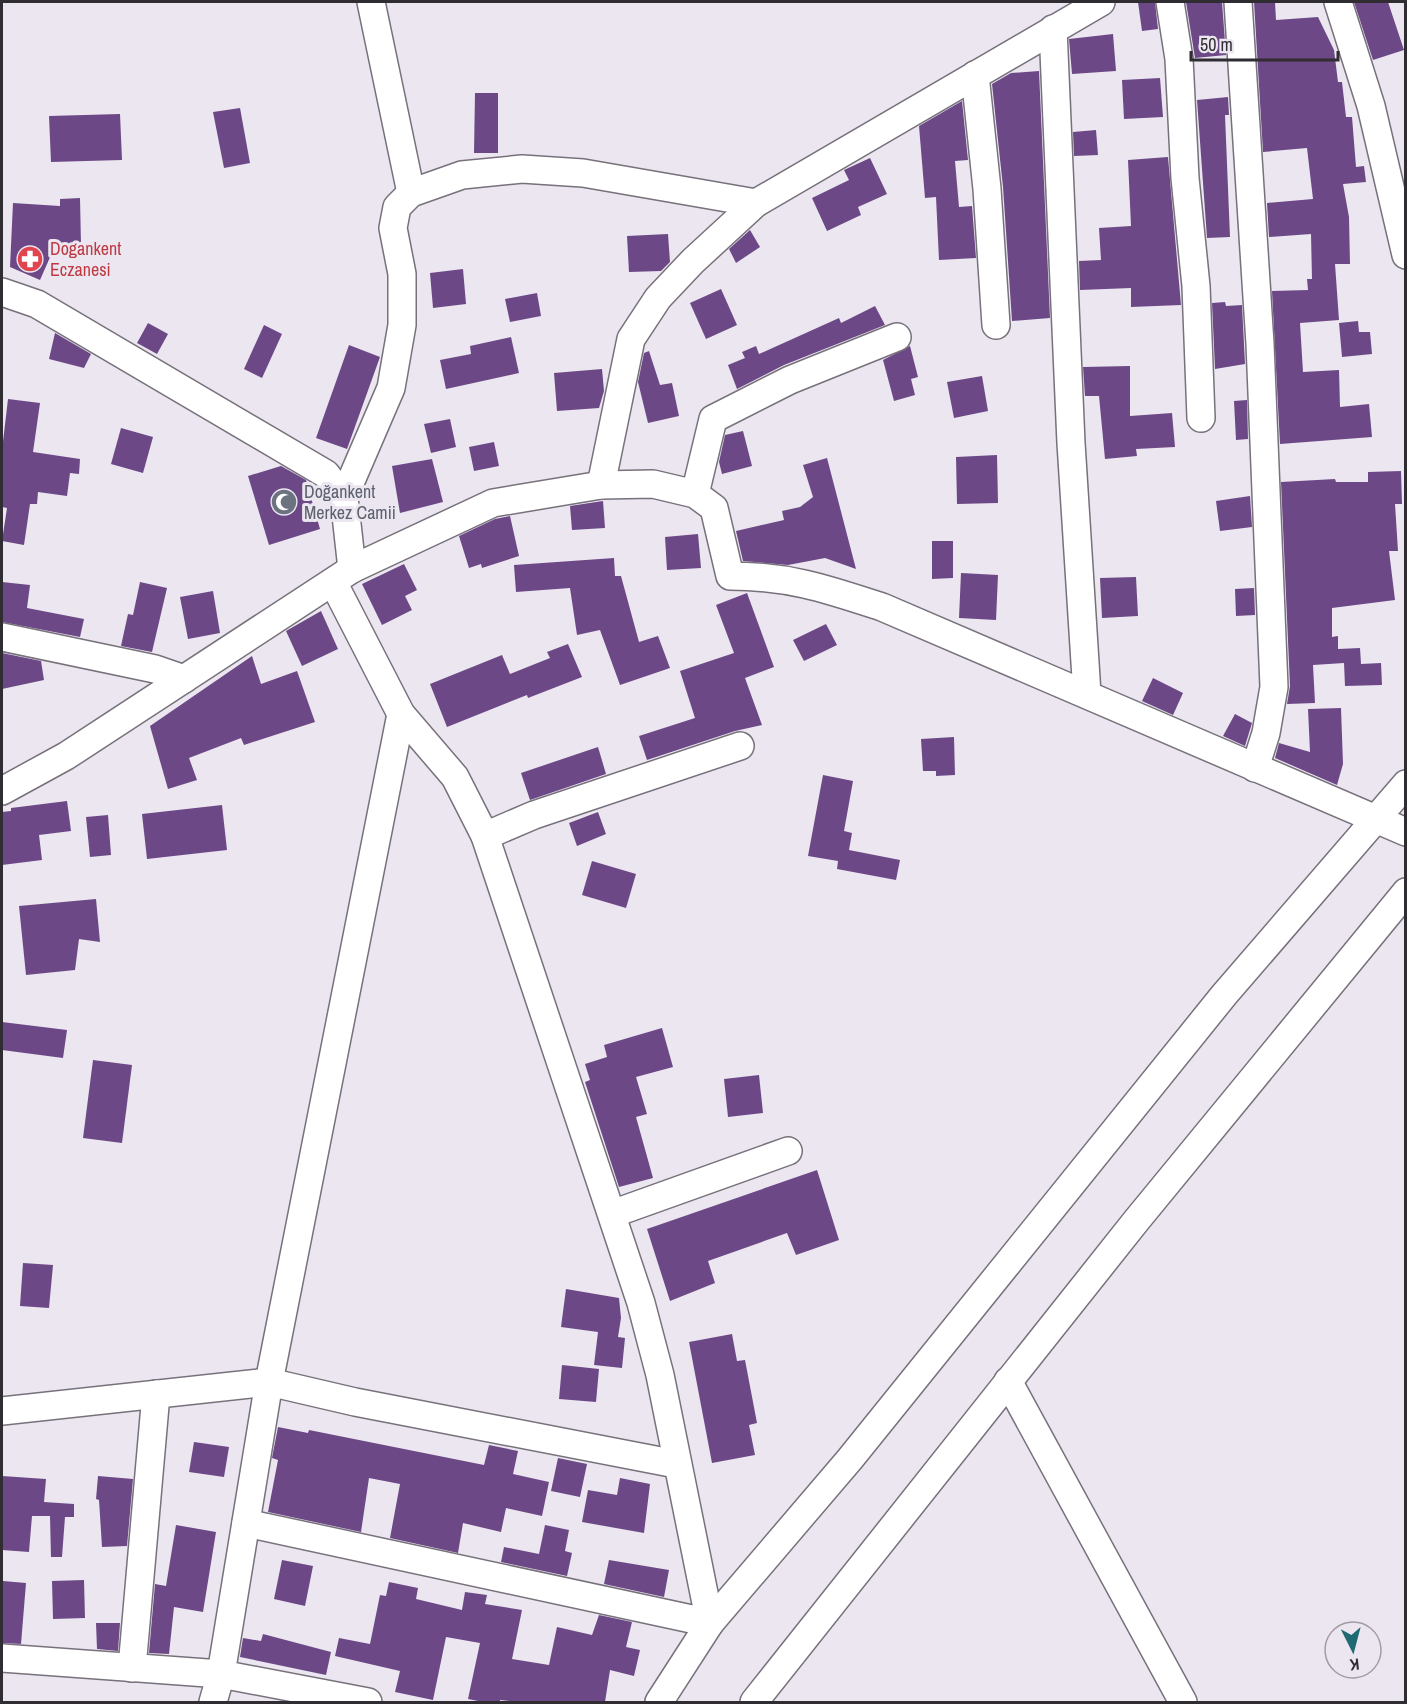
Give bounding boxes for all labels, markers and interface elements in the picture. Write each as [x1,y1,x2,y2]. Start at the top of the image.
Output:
scale bar [1191,24,1338,62]
text: 50 m [1200,32,1233,57]
place label: Dogankent Eczanesi [50,236,121,282]
pharmacy icon: Dogankent Eczanesi [15,244,45,274]
place label: Doğankent Merkez Camii [304,479,396,525]
mosque icon: Doğankent Merkez Camii [269,487,299,517]
north arrow [1323,1620,1383,1680]
text: K [1348,1653,1360,1676]

